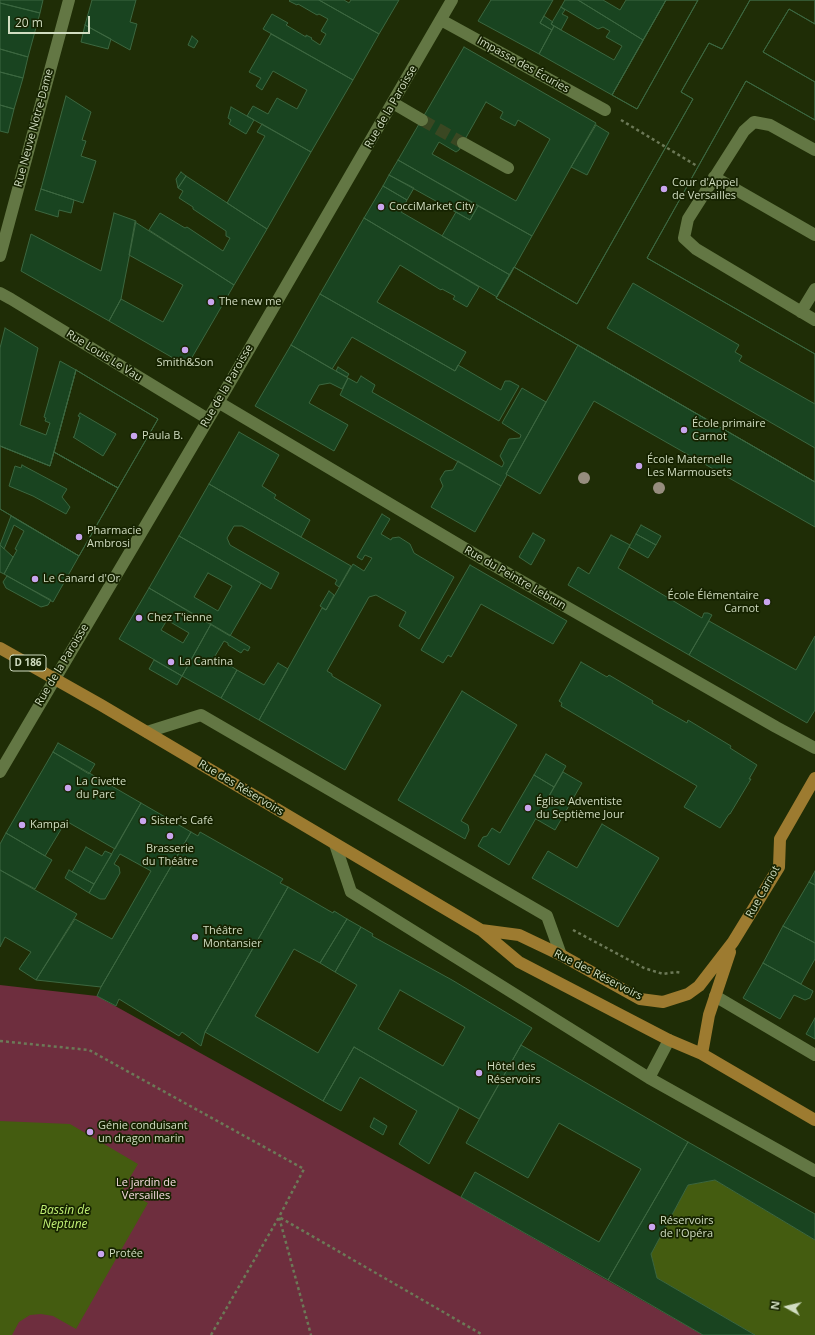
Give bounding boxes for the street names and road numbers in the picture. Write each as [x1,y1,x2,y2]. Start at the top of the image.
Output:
street label: Impasse des Écuries [475,34,571,96]
street label: Rue de la Paroisse [362,63,420,151]
street label: Rue Neuve Notre-Dame [12,67,56,189]
street label: Rue Louis Le Vau [64,327,144,385]
street label: Rue de la Paroisse [198,342,256,430]
street label: Rue du Peintre Lebrun [462,543,568,613]
street label: Rue de la Paroisse [32,622,92,708]
road number: D 186 [10,655,46,671]
street label: Rue des Réservoirs [196,757,286,819]
street label: Rue Carnot [743,864,783,920]
street label: Rue des Réservoirs [552,947,644,1003]

